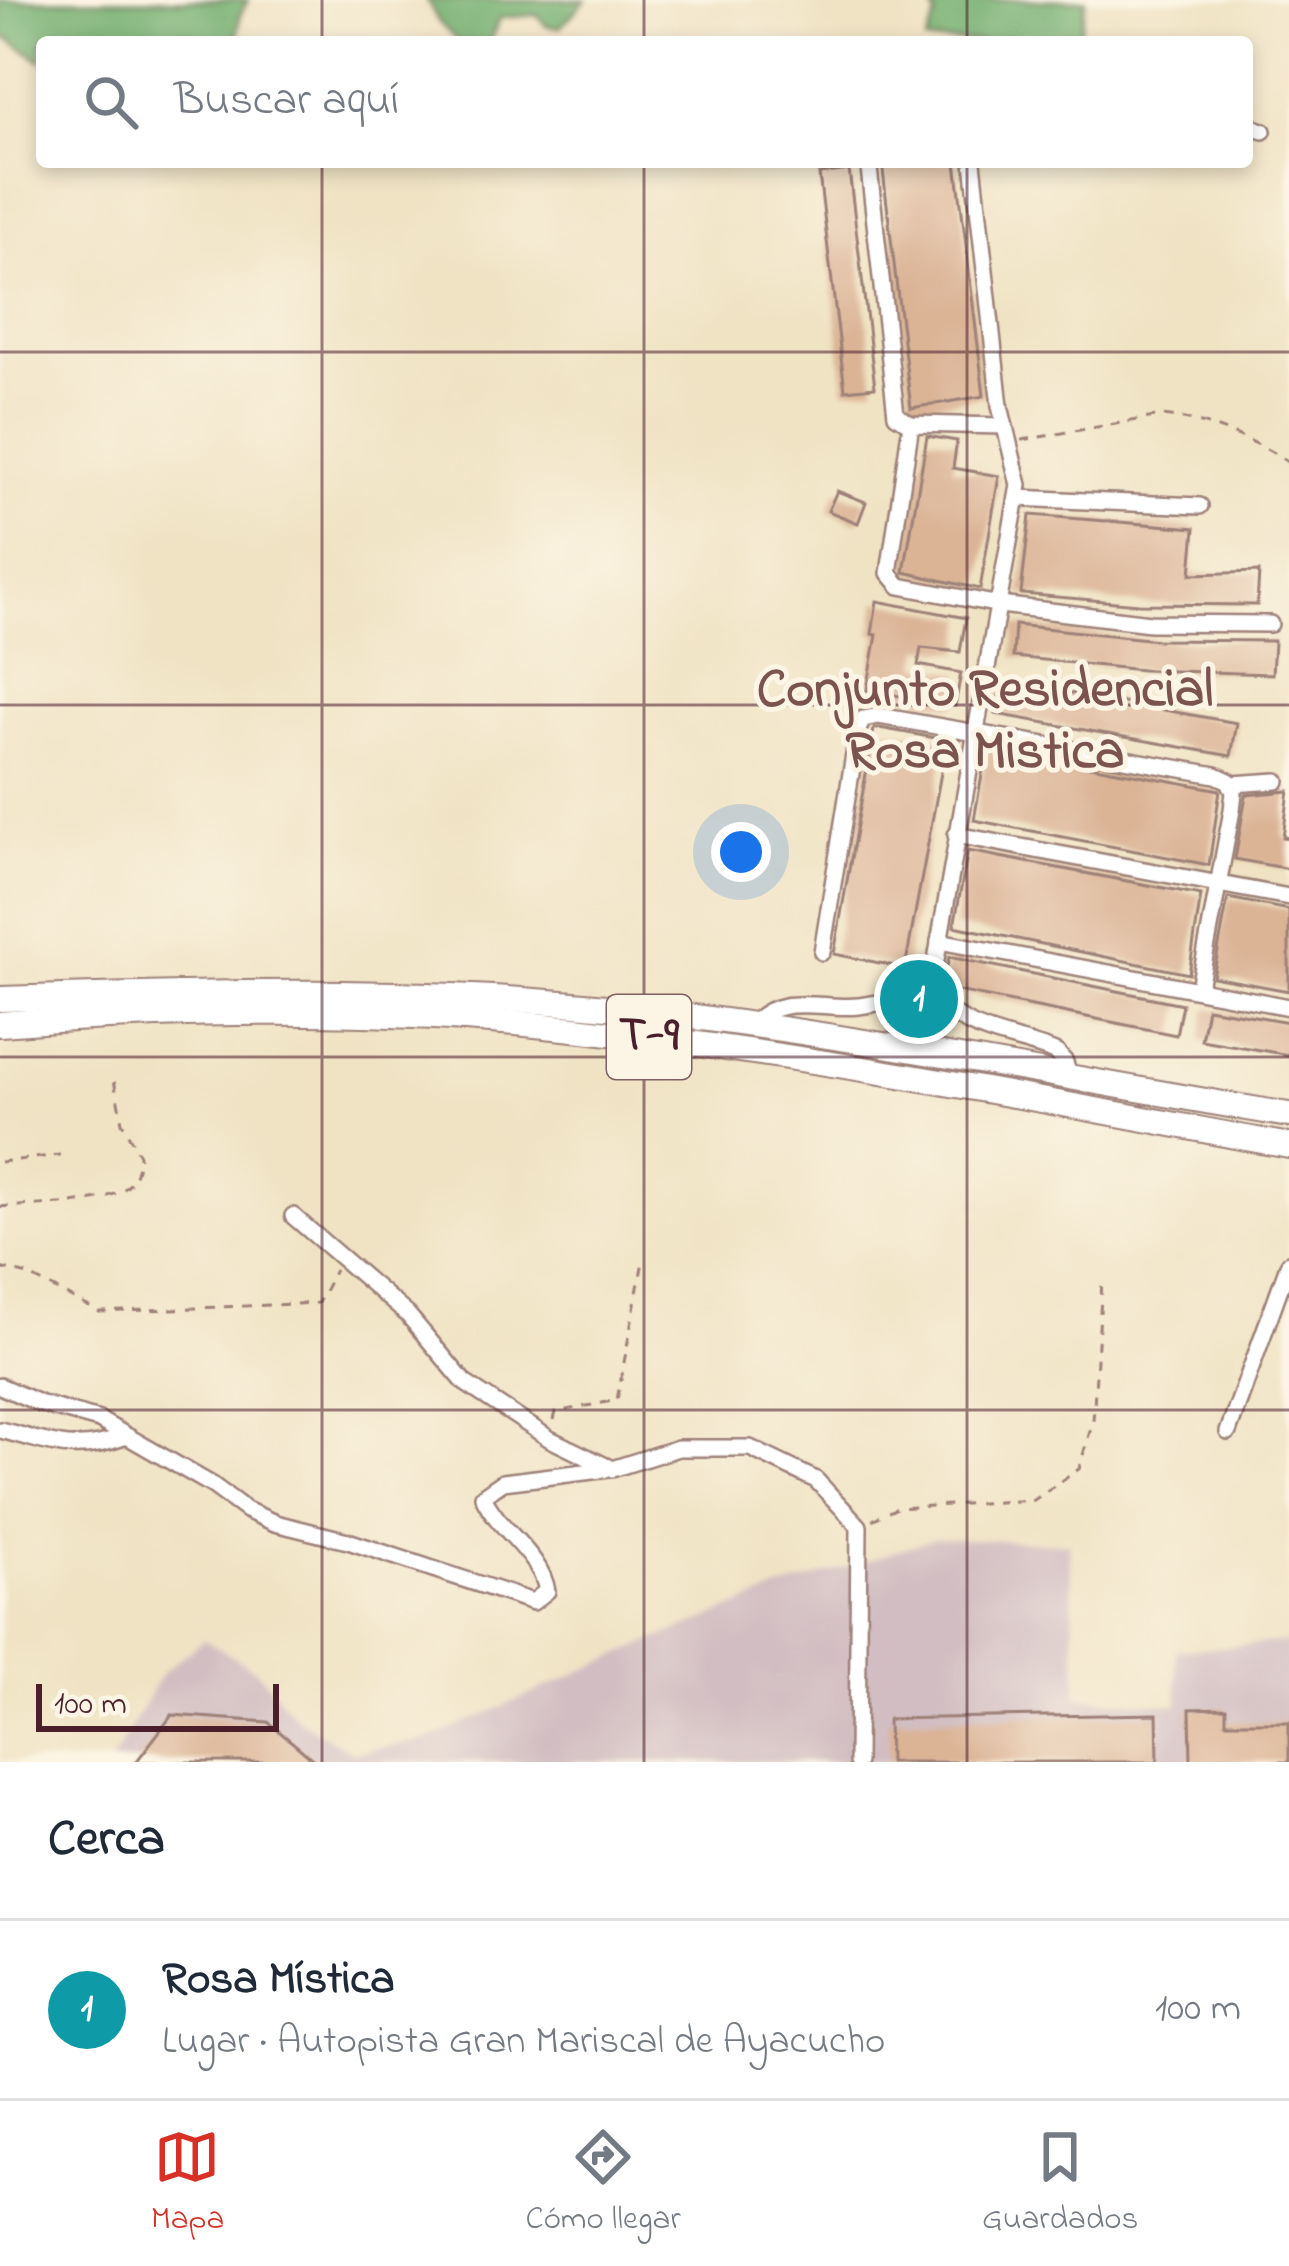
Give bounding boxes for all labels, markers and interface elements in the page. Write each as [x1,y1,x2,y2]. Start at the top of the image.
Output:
search box [36,36,1253,168]
icon: search [78,69,144,135]
text: Buscar aquí [174,69,399,135]
district label: Conjunto Residencial Rosa Mistica [757,653,1213,793]
your location [711,822,771,882]
pin: 1 [880,954,958,1044]
road number: T-9 [607,995,691,1079]
scale bar [36,1678,279,1731]
text: 100 m [54,1681,127,1729]
text: Cerca [48,1803,165,1878]
text: Rosa Mística [162,1948,395,2014]
text: 1 [81,1981,93,2038]
text: 100 m [1155,1981,1241,2038]
text: Lugar · Autopista Gran Mariscal de Ayacucho [162,2014,885,2071]
tab: Mapa [151,2124,224,2244]
tab: Cómo llegar [526,2124,681,2244]
tab: Guardados [982,2124,1138,2244]

